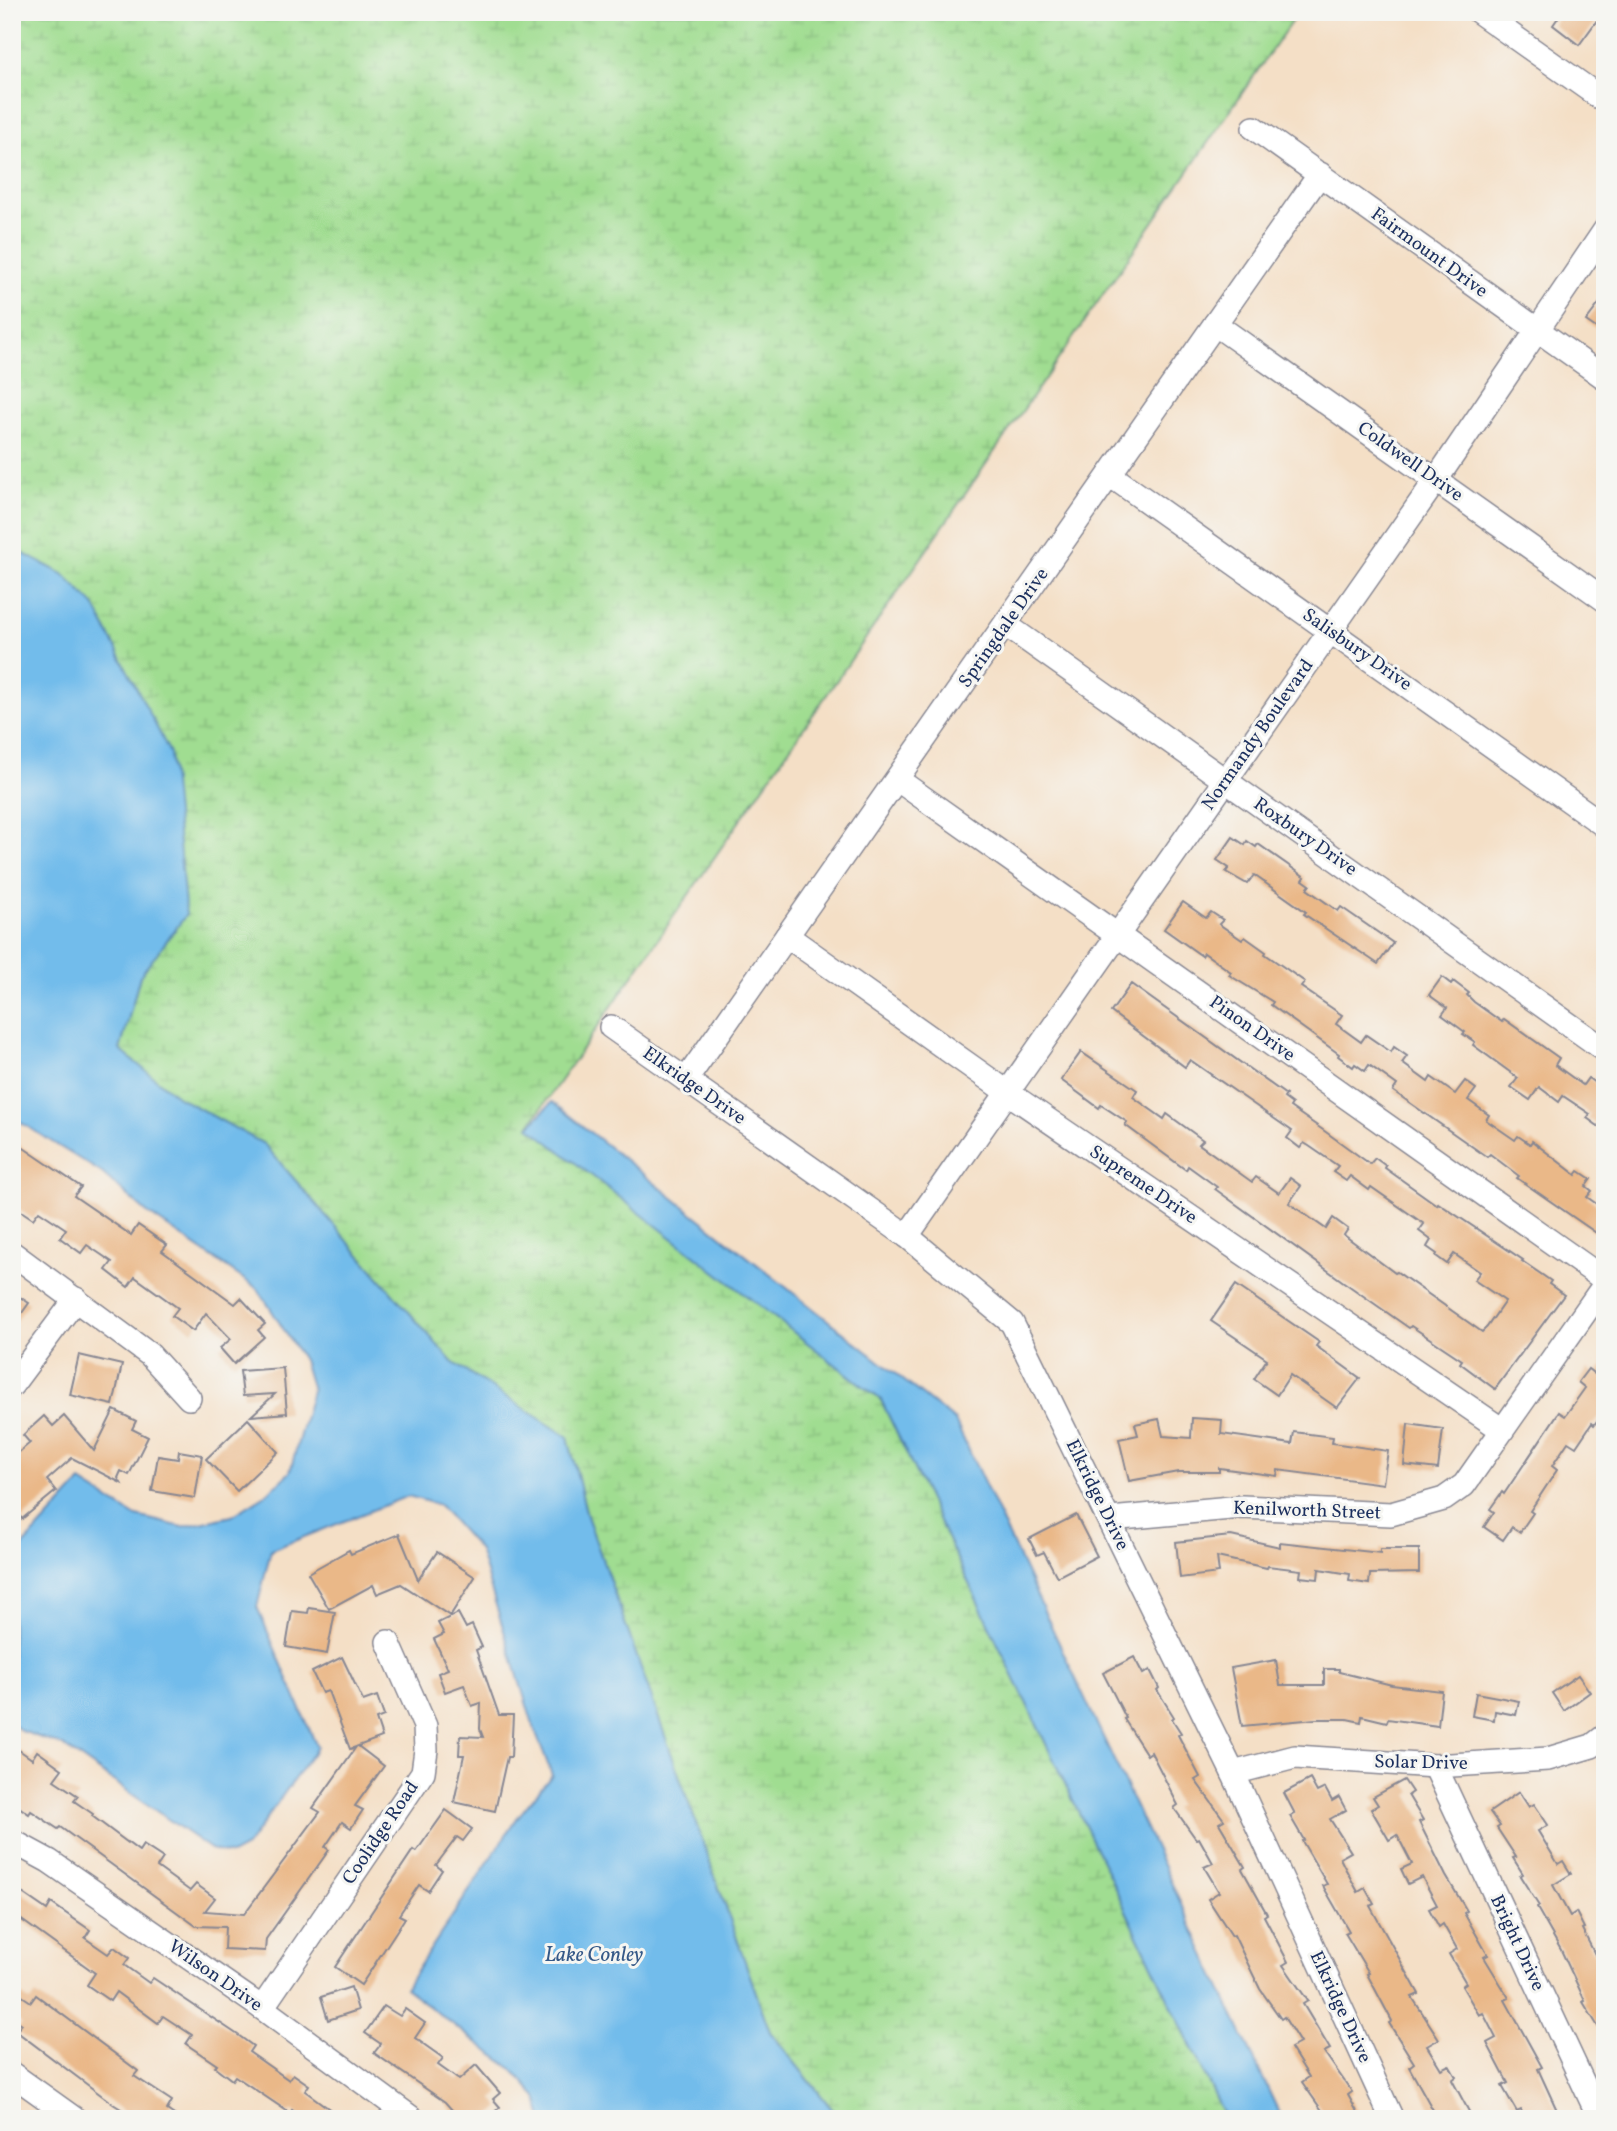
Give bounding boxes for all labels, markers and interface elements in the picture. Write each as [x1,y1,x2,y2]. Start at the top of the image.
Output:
street label: Fairmount Drive [1365,202,1493,304]
street label: Coldwell Drive [1352,416,1468,508]
street label: Springdale Drive [953,563,1055,693]
street label: Salisbury Drive [1297,603,1417,697]
street label: Normandy Boulevard [1196,654,1320,816]
street label: Roxbury Drive [1248,792,1362,882]
street label: Pinon Drive [1204,990,1300,1068]
street label: Elkridge Drive [637,1041,751,1131]
street label: Supreme Drive [1084,1139,1202,1231]
street label: Elkridge Drive [1059,1435,1135,1555]
street label: Kenilworth Street [1233,1495,1382,1527]
street label: Solar Drive [1374,1749,1468,1777]
street label: Coolidge Road [337,1776,425,1890]
street label: Bright Drive [1483,1891,1551,1995]
street label: Wilson Drive [163,1934,267,2018]
water label: Lake Conley [545,1941,644,1970]
street label: Elkridge Drive [1303,1947,1377,2067]

